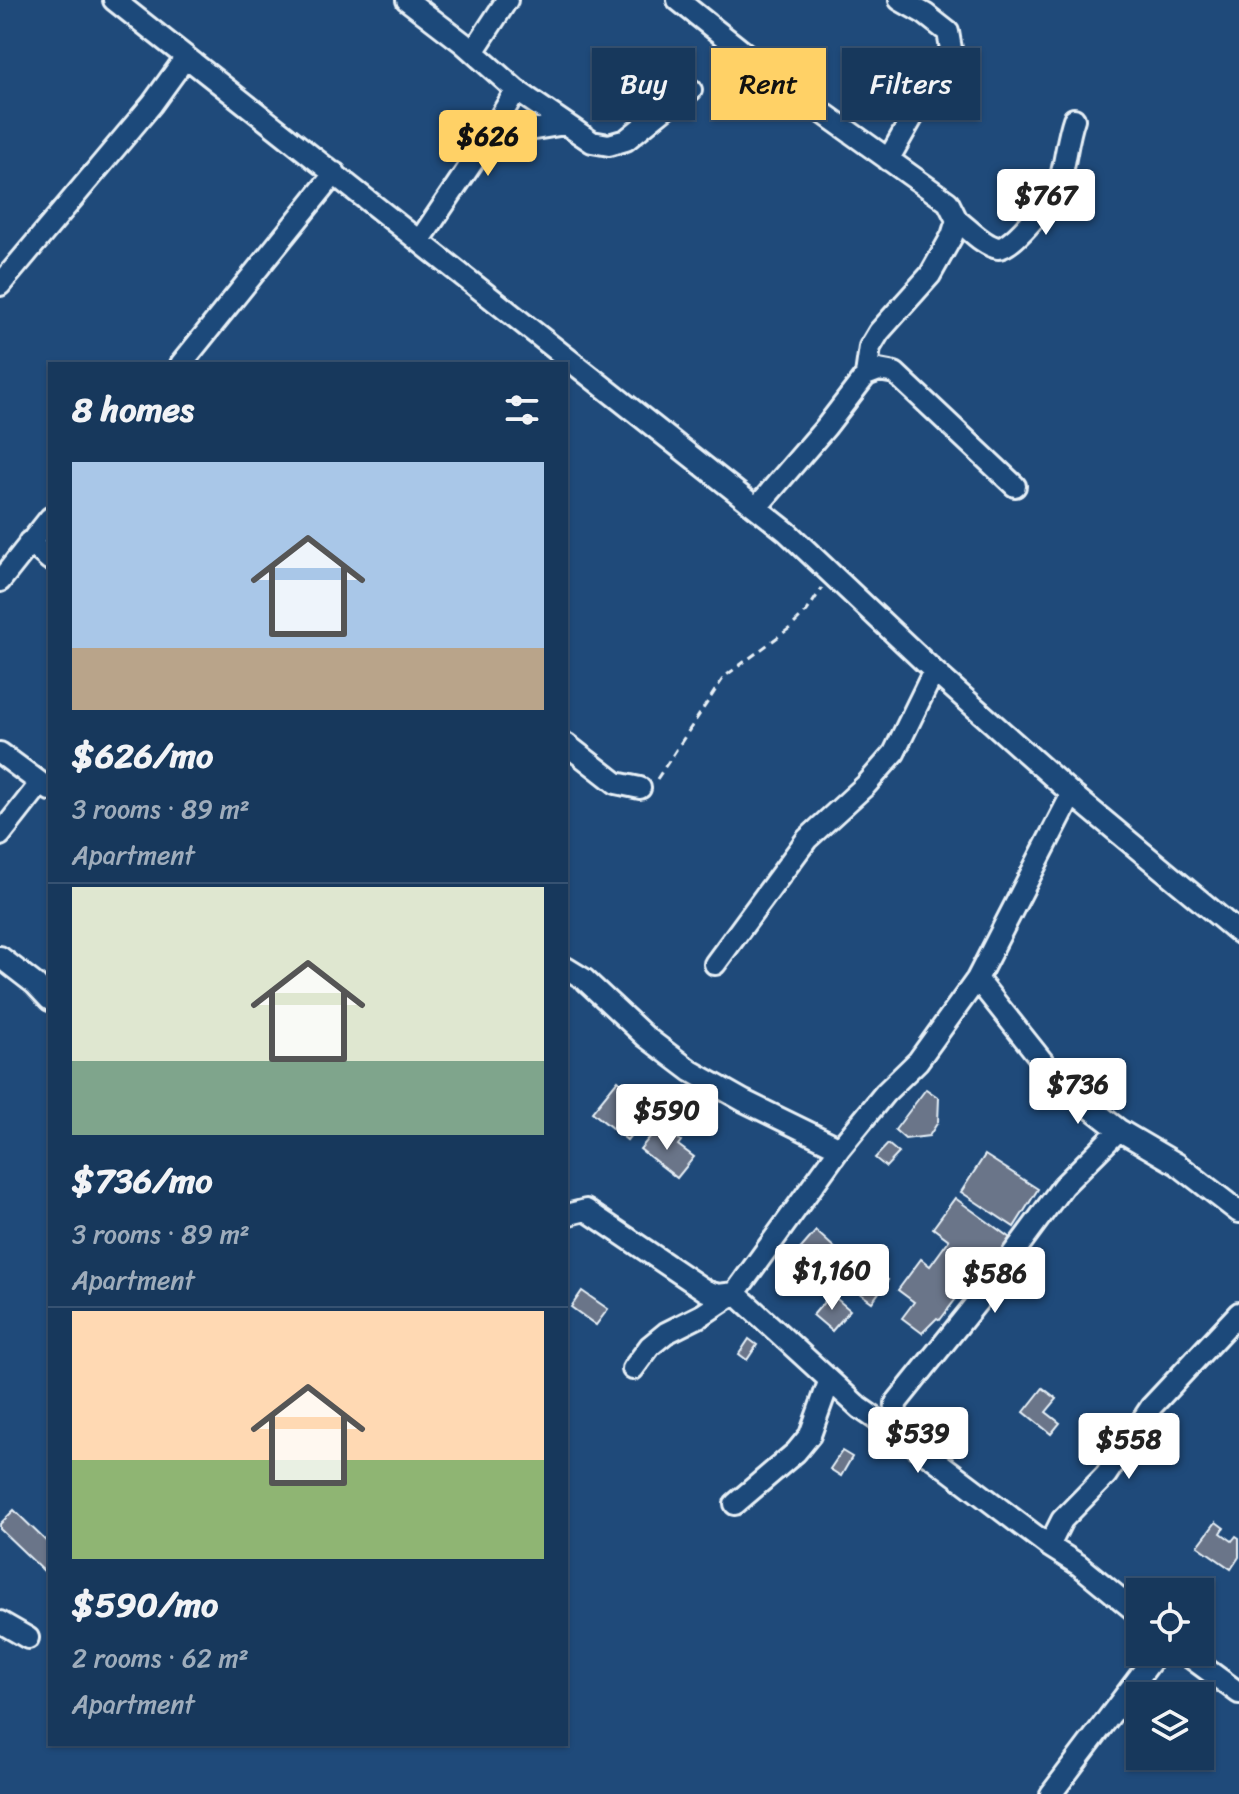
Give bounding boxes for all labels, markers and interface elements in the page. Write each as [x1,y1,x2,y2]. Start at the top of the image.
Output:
chip: Buy [592,48,695,120]
chip: Rent [711,48,826,120]
chip: Filters [842,48,980,120]
pin: $626 [441,110,535,178]
text: $626 [457,113,519,159]
pin: $767 [999,169,1093,237]
text: $767 [1015,172,1077,218]
text: 8 homes [72,380,194,440]
icon: filters [500,388,544,432]
icon: home [236,514,380,658]
text: $626/mo [72,726,213,786]
text: 3 rooms · 89 m² [72,786,250,832]
text: Apartment [72,832,195,878]
icon: home [236,939,380,1083]
pin: $736 [1031,1058,1125,1126]
text: $736 [1047,1061,1109,1107]
pin: $590 [620,1084,714,1152]
text: $590 [634,1087,700,1133]
text: $736/mo [72,1151,213,1211]
text: 3 rooms · 89 m² [72,1211,250,1257]
pin: $1,160 [767,1244,897,1312]
text: $1,160 [793,1247,871,1293]
pin: $586 [948,1247,1042,1315]
text: $586 [963,1250,1027,1296]
text: Apartment [72,1257,195,1303]
icon: home [236,1363,380,1507]
pin: $539 [871,1407,965,1475]
text: $539 [886,1410,950,1456]
pin: $558 [1082,1413,1176,1481]
text: $558 [1097,1416,1161,1462]
text: $590/mo [72,1575,218,1635]
map controls [1126,1578,1214,1770]
button: locate [1126,1578,1214,1666]
text: 2 rooms · 62 m² [72,1635,249,1681]
text: Apartment [72,1681,195,1727]
button: layers [1126,1682,1214,1770]

